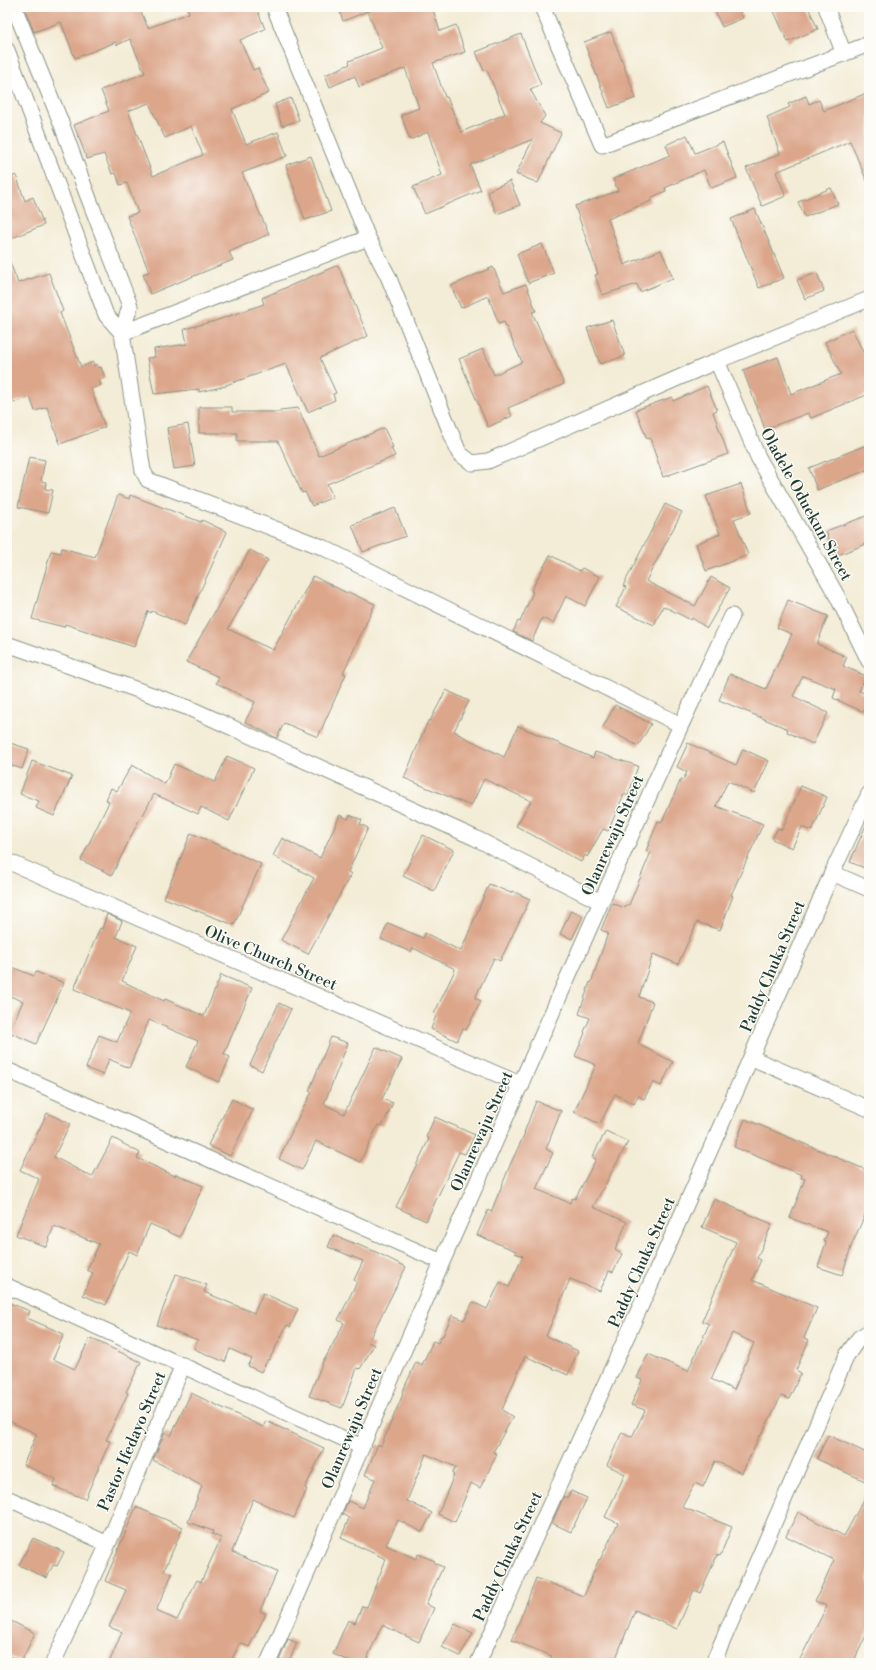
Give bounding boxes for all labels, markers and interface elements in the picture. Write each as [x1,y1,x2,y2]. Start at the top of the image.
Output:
street label: Oladele Oduekun Street [756,425,857,585]
street label: Olanrewaju Street [577,772,649,899]
street label: Paddy Chuka Street [736,897,810,1035]
street label: Olive Church Street [201,921,340,995]
street label: Olanrewaju Street [446,1068,518,1195]
street label: Paddy Chuka Street [604,1194,680,1331]
street label: Olanrewaju Street [317,1364,387,1492]
street label: Pastor Ifedayo Street [93,1368,171,1514]
street label: Paddy Chuka Street [469,1488,547,1625]

